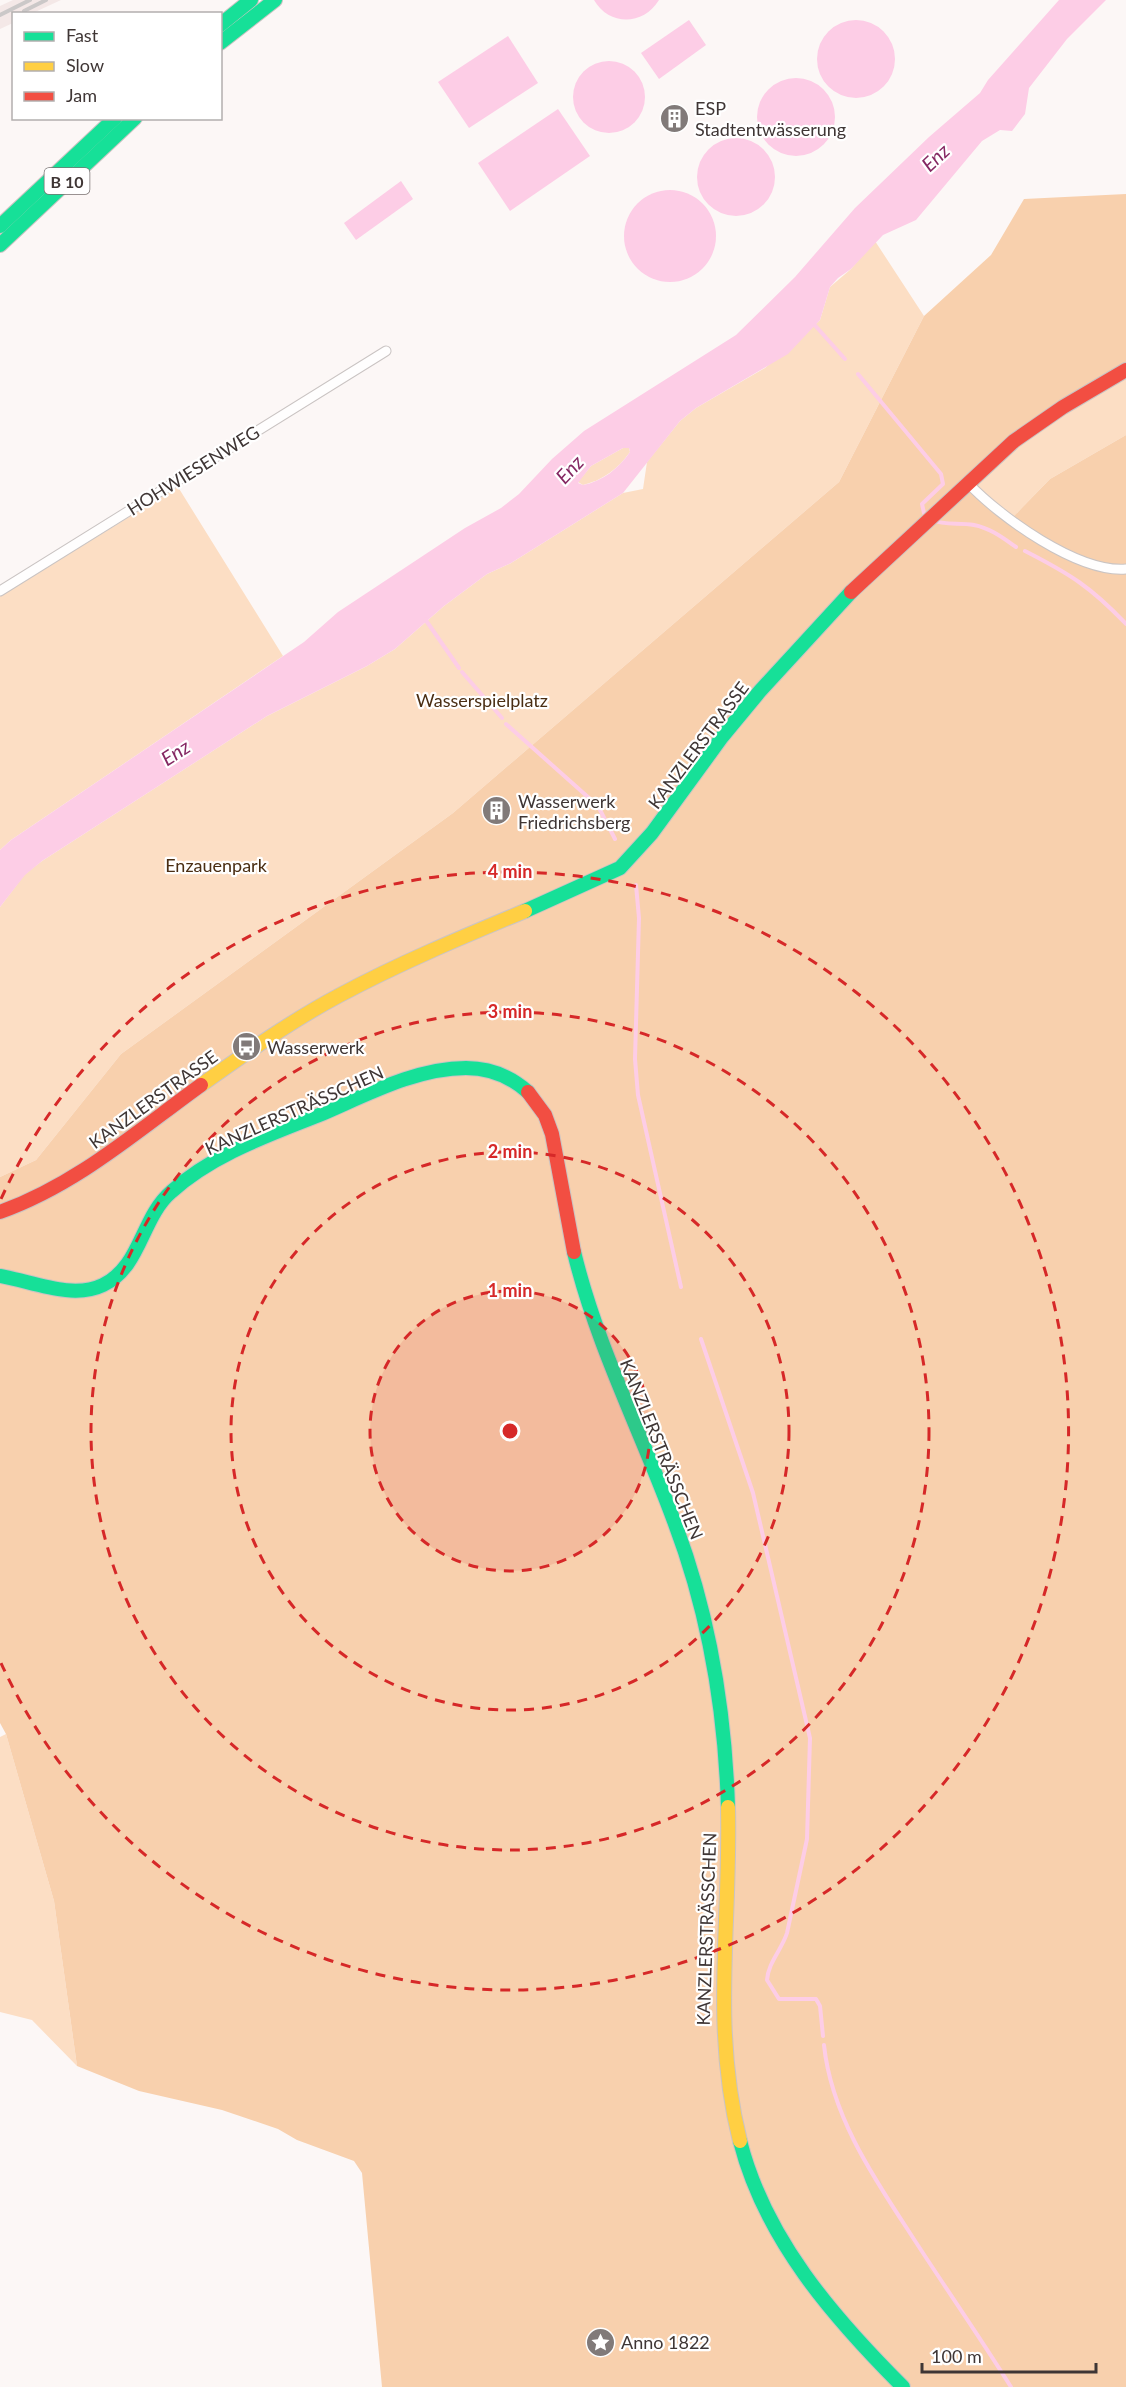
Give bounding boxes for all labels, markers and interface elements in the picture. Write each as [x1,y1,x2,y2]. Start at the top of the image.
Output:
legend [12,12,222,120]
text: Fast [66,24,99,46]
text: Slow [66,54,104,76]
text: Jam [66,84,97,106]
place label: ESP Stadtentwässerung [695,97,846,140]
building icon: ESP Stadtentwässerung [658,102,690,134]
water label: Enz [916,138,954,176]
road number: B 10 [44,168,90,194]
street label: HOHWIESENWEG [123,420,263,520]
water label: Enz [550,450,588,488]
street label: KANZLERSTRASSE [643,677,753,813]
park label: Wasserspielplatz [416,689,548,711]
water label: Enz [156,734,194,770]
place label: Wasserwerk Friedrichsberg [518,790,630,833]
building icon: Wasserwerk Friedrichsberg [481,795,513,827]
park label: Enzauenpark [165,854,268,876]
text: 4 min [488,860,532,882]
text: 3 min [488,1000,532,1022]
bus stop icon: Wasserwerk [230,1031,262,1063]
place label: Wasserwerk [267,1036,365,1058]
street label: KANZLERSTRASSE [84,1045,222,1153]
street label: KANZLERSTRÄSSCHEN [201,1061,387,1159]
text: 2 min [488,1140,532,1162]
text: 1 min [488,1279,532,1301]
street label: KANZLERSTRÄSSCHEN [616,1355,708,1543]
centre of rings [500,1421,520,1441]
street label: KANZLERSTRÄSSCHEN [692,1832,720,2026]
place icon: Anno 1822 [584,2326,616,2358]
place label: Anno 1822 [621,2331,710,2353]
scale bar [922,2336,1096,2374]
text: 100 m [931,2345,982,2367]

